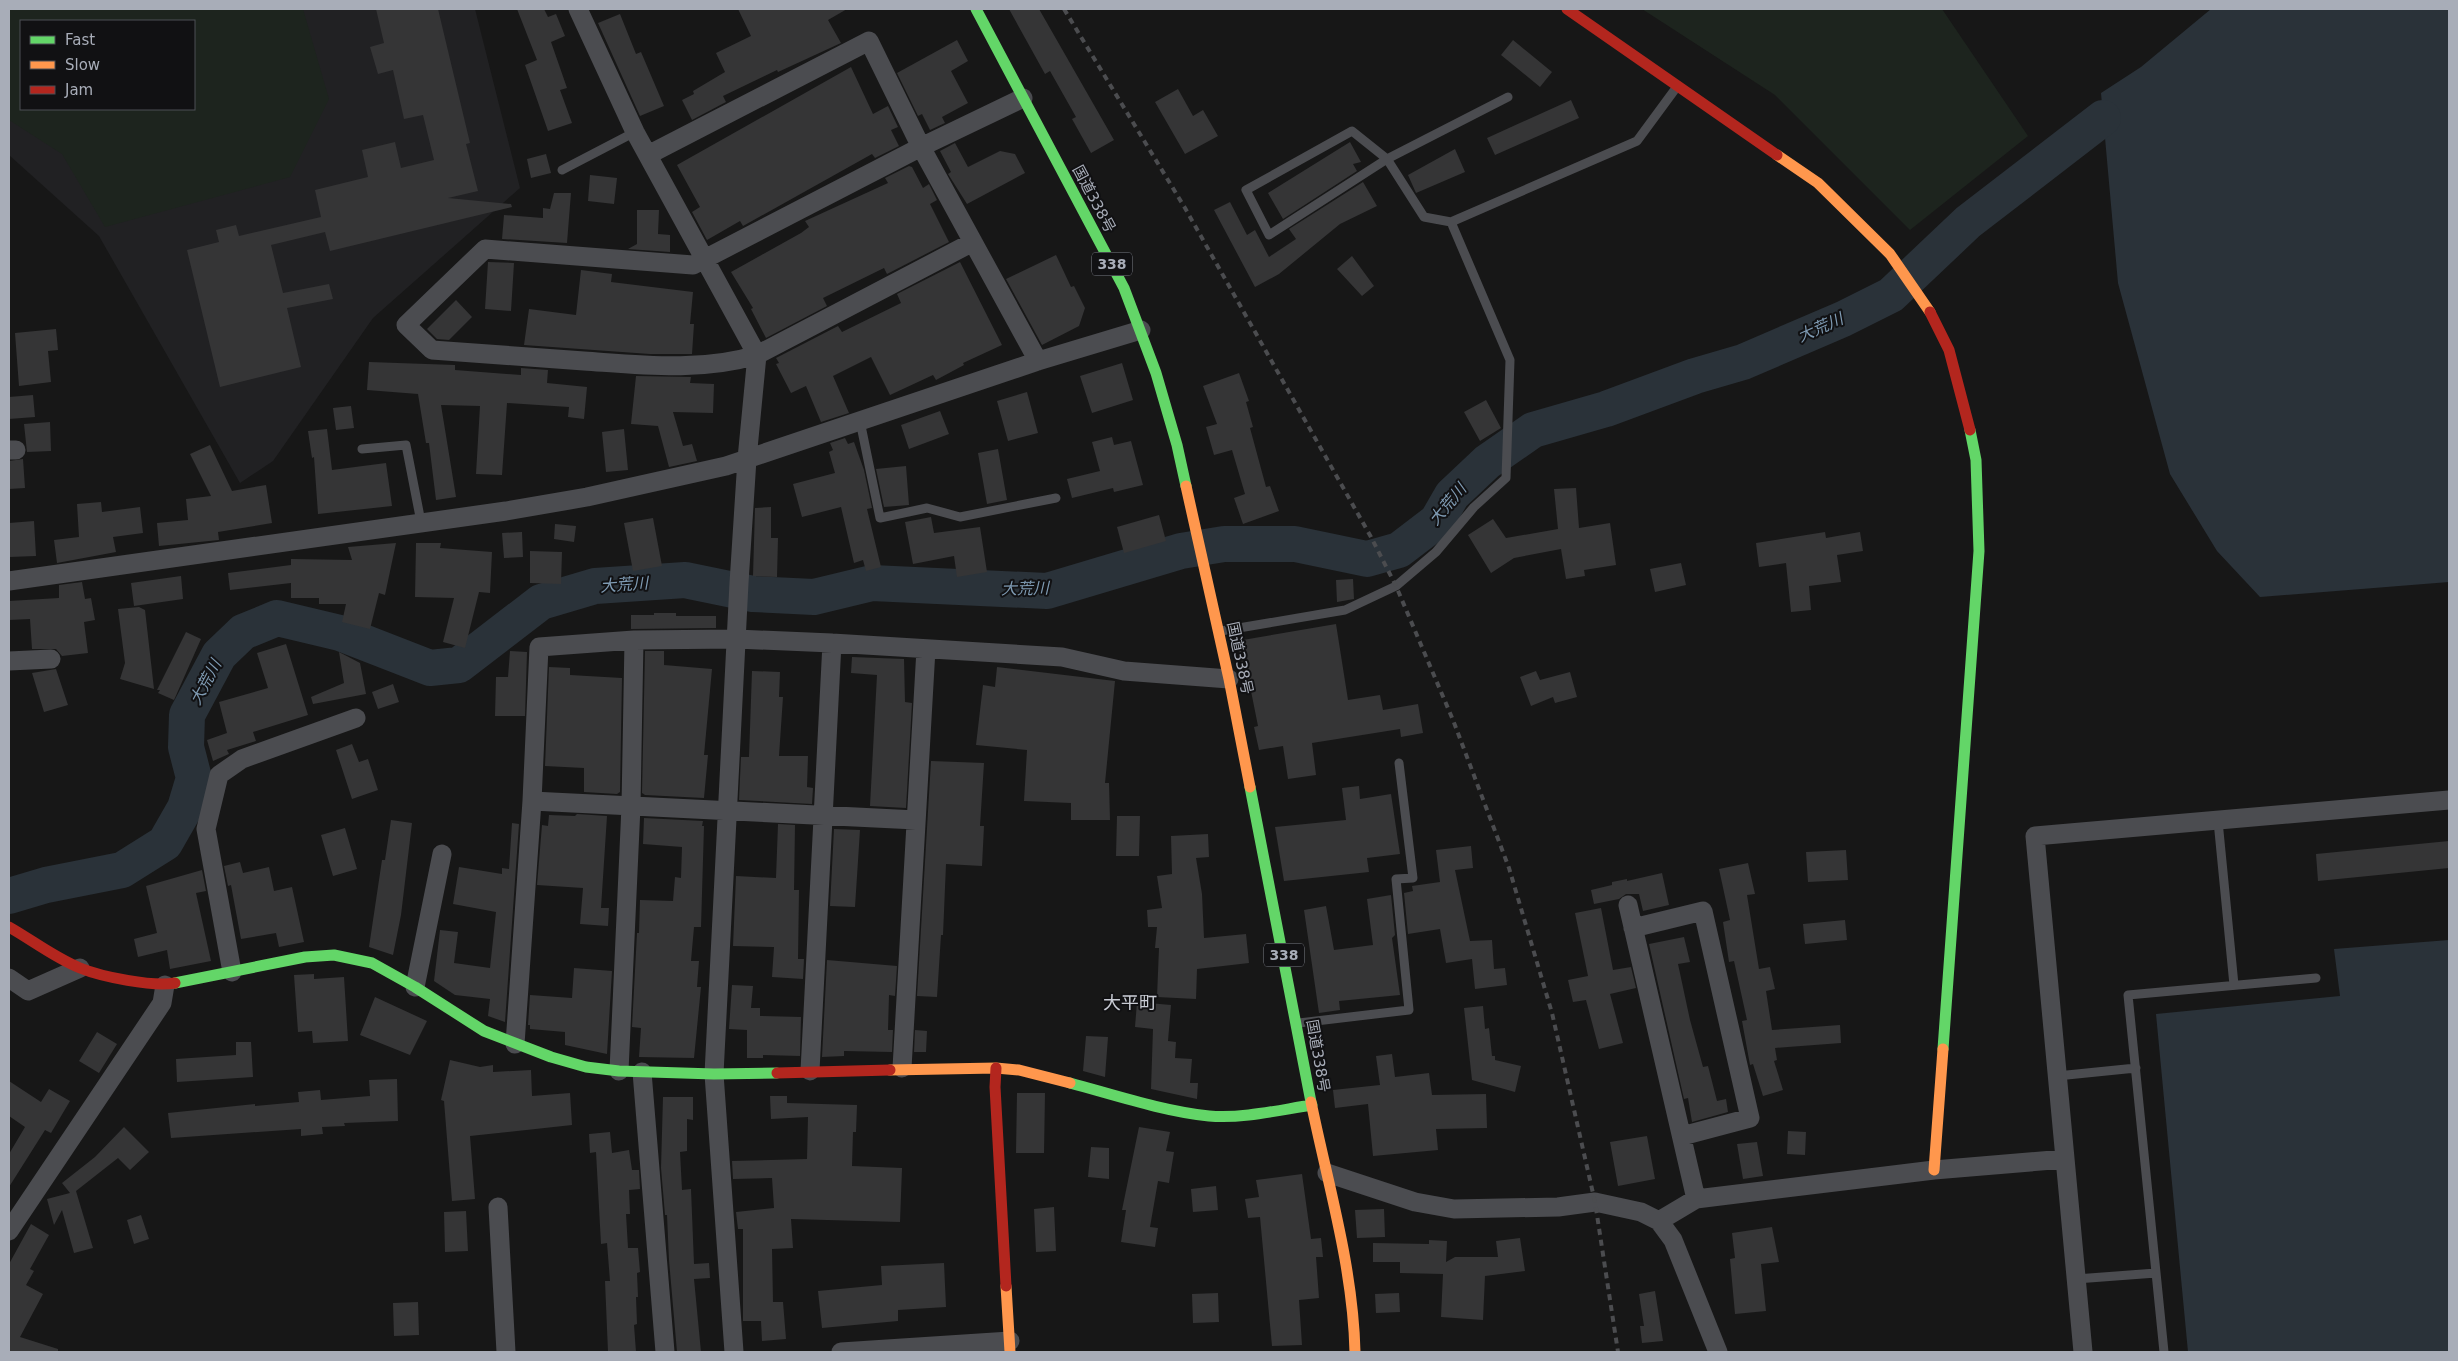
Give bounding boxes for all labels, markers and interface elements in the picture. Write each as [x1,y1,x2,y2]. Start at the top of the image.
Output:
legend [20,20,195,110]
text: Fast [65,31,95,49]
text: Slow [65,56,100,74]
text: Jam [64,81,93,99]
street label: 国道338号 [1069,162,1119,236]
road number: 338 [1092,252,1132,276]
water label: 大荒川 [1794,308,1848,346]
water label: 大荒川 [1425,478,1471,529]
water label: 大荒川 [599,573,651,596]
water label: 大荒川 [1001,579,1051,598]
street label: 国道338号 [1224,620,1256,696]
water label: 大荒川 [186,655,226,708]
road number: 338 [1264,944,1304,966]
district label: 大平町 [1103,992,1157,1013]
street label: 国道338号 [1303,1018,1333,1094]

